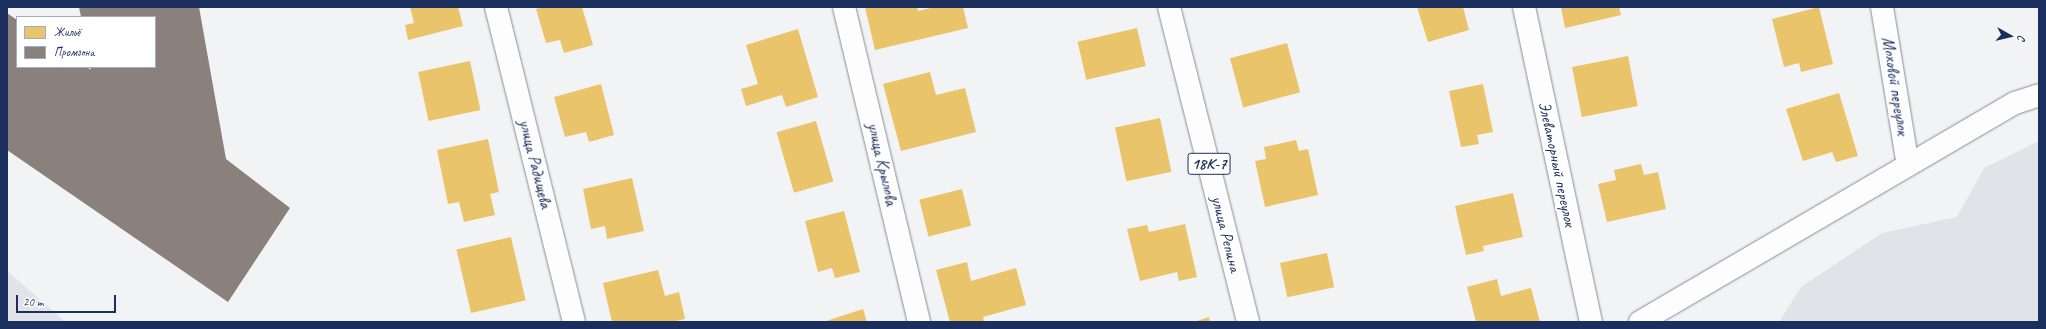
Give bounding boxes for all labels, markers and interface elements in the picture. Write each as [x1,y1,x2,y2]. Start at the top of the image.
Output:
legend [16,16,156,68]
north arrow [1990,16,2030,56]
text: Жильё [54,24,80,40]
text: С [2015,34,2029,41]
street label: Моховой переулок [1877,35,1913,137]
text: Промзона [54,44,94,60]
street label: Элеваторный переулок [1534,99,1580,229]
street label: улица Радищева [514,116,556,212]
street label: улица Крылова [863,121,901,207]
road number: 18К-7 [1187,150,1231,178]
street label: улица Репина [1207,194,1245,274]
scale bar [18,287,118,313]
text: 20 m [23,294,43,310]

